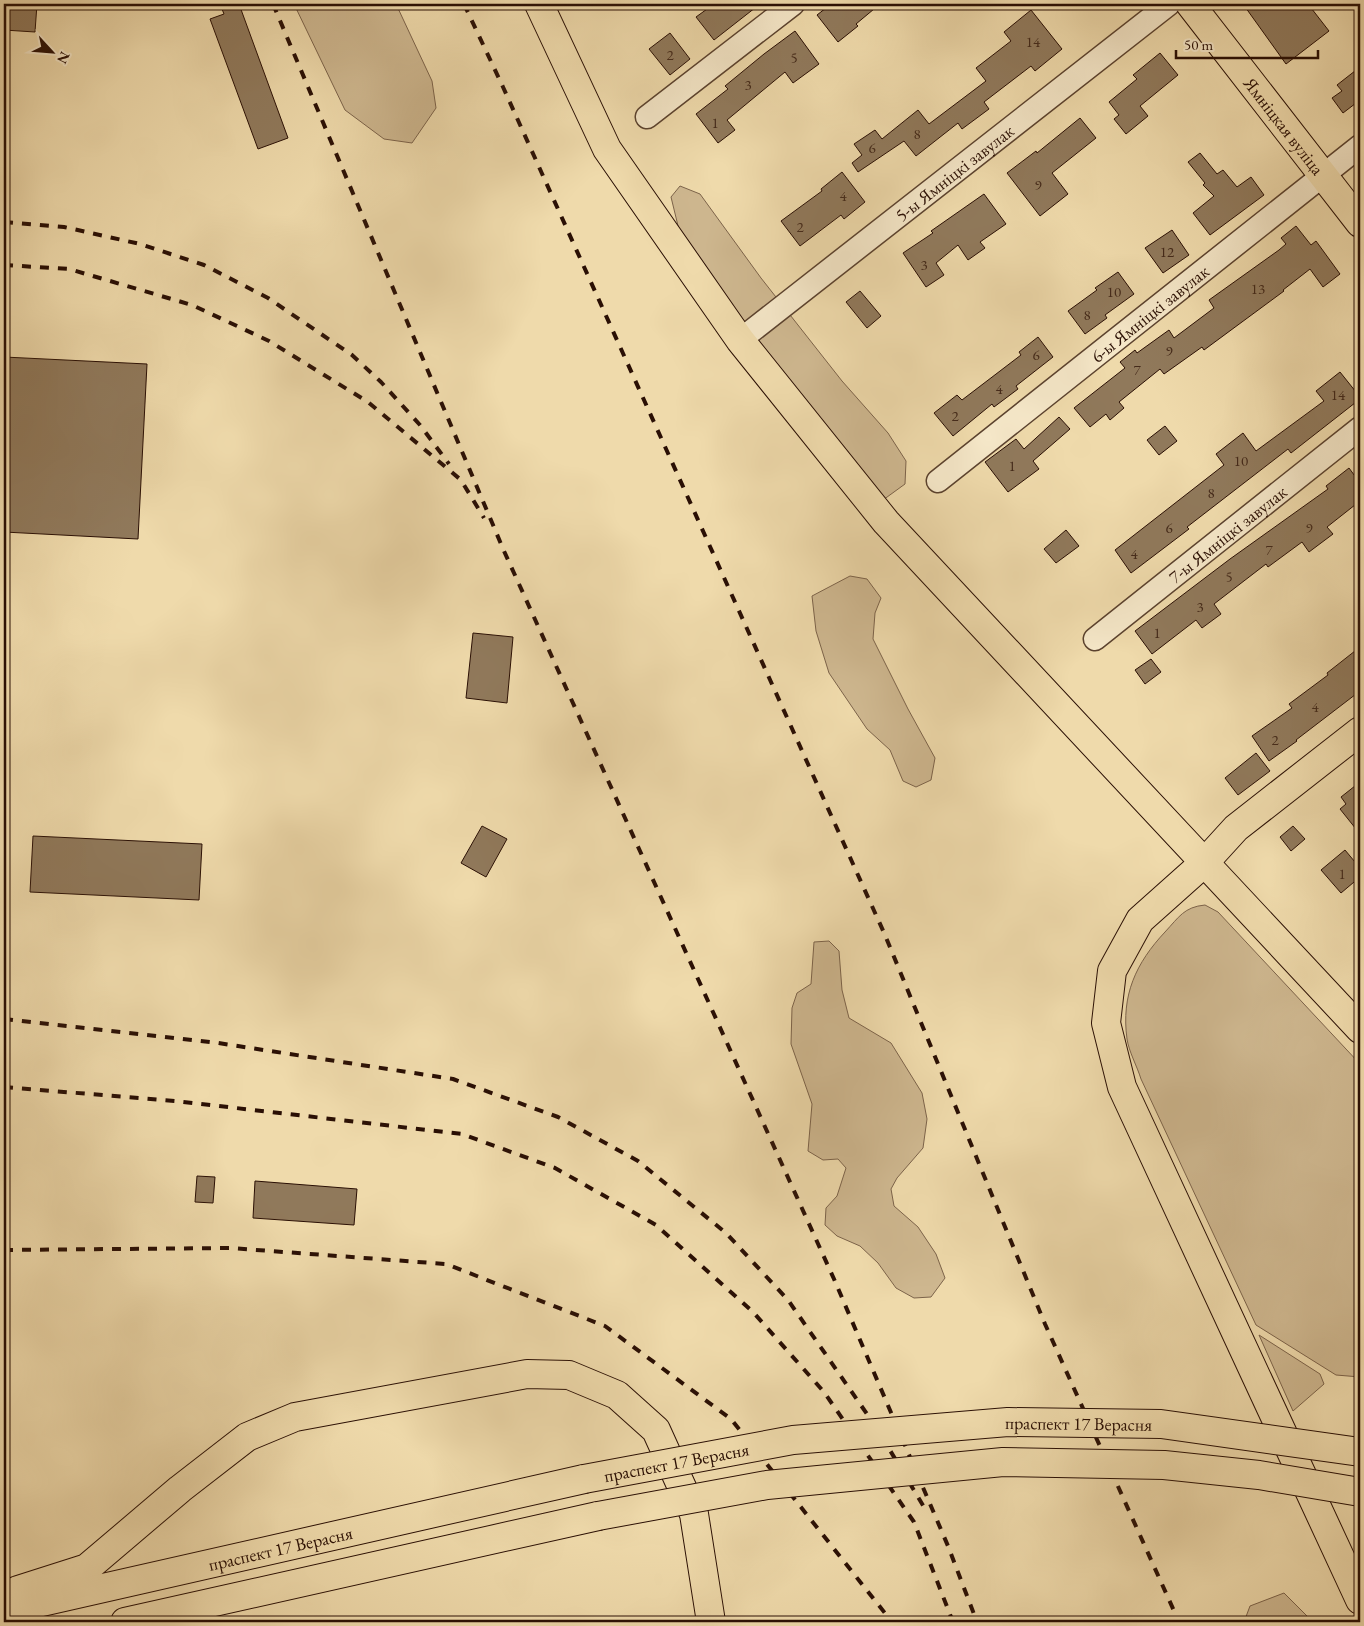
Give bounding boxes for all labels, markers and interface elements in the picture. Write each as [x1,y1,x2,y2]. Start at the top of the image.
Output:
north arrow [28,28,78,78]
scale bar [1176,28,1319,60]
house number: 14 [1026,32,1041,51]
text: 50 m [1184,35,1213,54]
house number: 2 [666,45,674,64]
house number: 5 [790,48,798,67]
text: N [53,49,74,67]
street label: Ямніцкая вуліца [1239,71,1330,180]
house number: 3 [744,75,752,94]
house number: 1 [711,113,719,132]
street label: 5-ы Ямніцкі завулак [890,118,1018,226]
house number: 8 [913,124,921,143]
house number: 6 [868,138,876,157]
house number: 9 [1034,175,1042,194]
house number: 4 [839,186,847,205]
house number: 2 [796,217,804,236]
house number: 12 [1160,242,1175,261]
house number: 3 [920,255,928,274]
street label: 6-ы Ямніцкі завулак [1086,259,1214,367]
house number: 13 [1251,279,1265,298]
house number: 10 [1107,282,1121,301]
house number: 8 [1083,305,1091,324]
house number: 9 [1165,341,1173,360]
house number: 6 [1032,345,1040,364]
house number: 7 [1133,360,1141,379]
house number: 4 [995,379,1003,398]
house number: 14 [1331,385,1346,404]
house number: 2 [951,406,959,425]
house number: 10 [1234,451,1248,470]
house number: 1 [1008,456,1016,475]
street label: 7-ы Ямніцкі завулак [1165,480,1291,588]
house number: 8 [1207,483,1215,502]
house number: 6 [1165,518,1173,537]
house number: 9 [1305,518,1313,537]
house number: 7 [1265,540,1273,558]
house number: 4 [1130,544,1138,563]
house number: 5 [1225,567,1233,586]
house number: 3 [1196,597,1204,616]
house number: 1 [1153,623,1161,642]
house number: 4 [1311,697,1319,716]
house number: 2 [1271,730,1279,749]
house number: 1 [1338,864,1346,883]
street label: праспект 17 Верасня [1005,1410,1152,1435]
street label: праспект 17 Верасня [602,1437,751,1487]
street label: праспект 17 Верасня [206,1520,355,1575]

